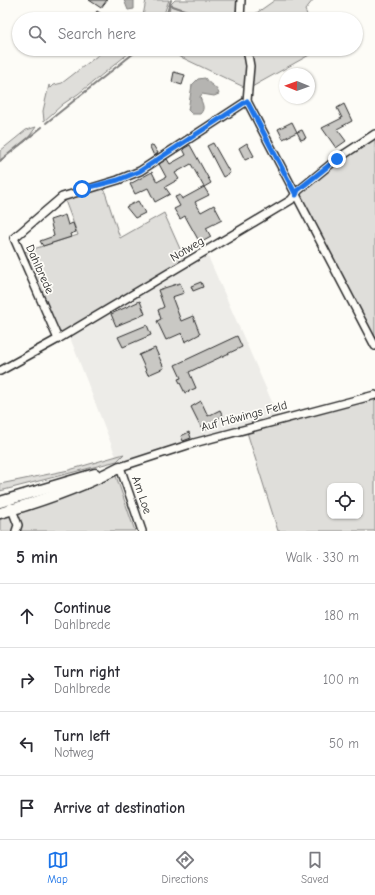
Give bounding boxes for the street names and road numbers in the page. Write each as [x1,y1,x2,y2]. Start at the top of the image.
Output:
street label: Notweg [168,233,206,265]
street label: Dahlbrede [23,242,57,296]
street label: Auf Höwings Feld [199,398,289,434]
street label: Am Loe [129,474,155,516]

